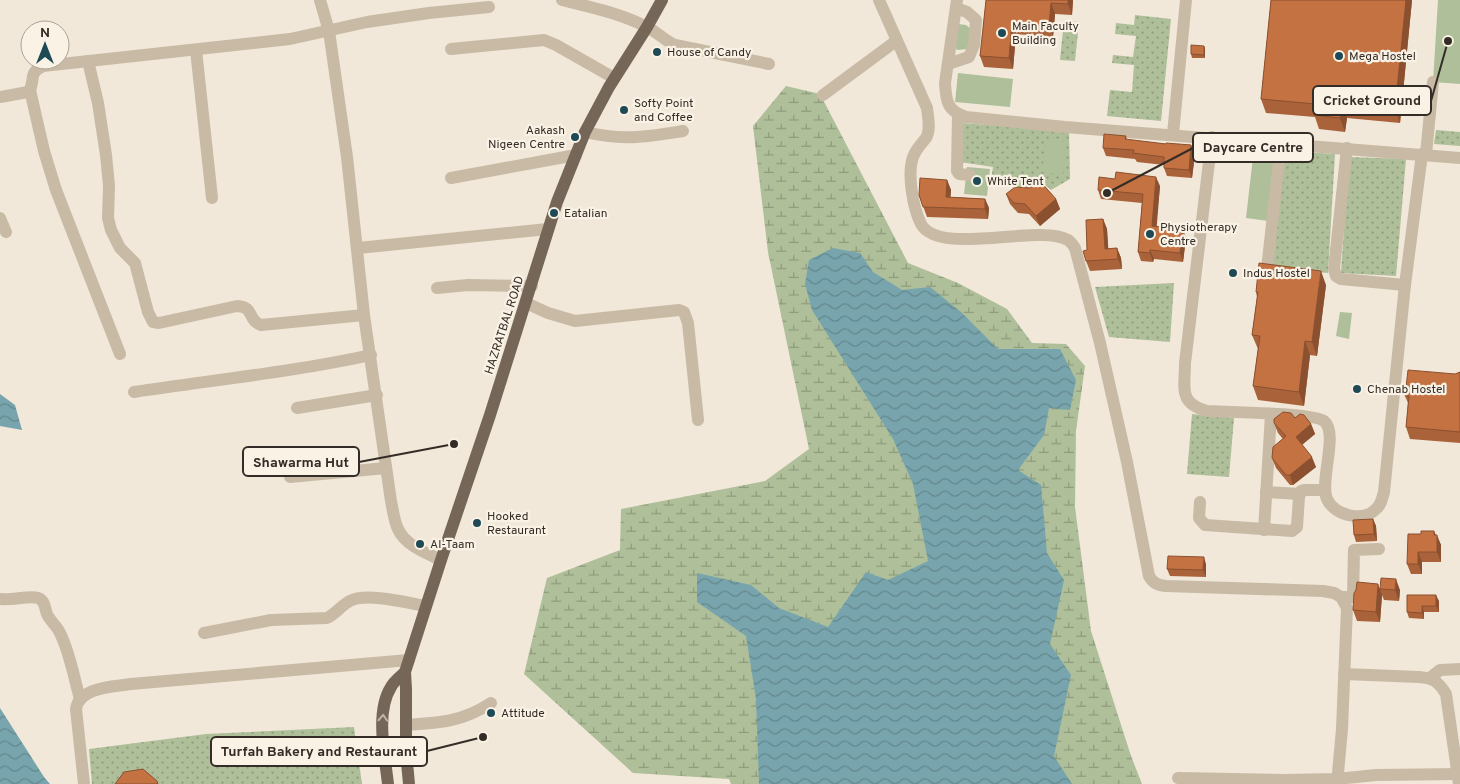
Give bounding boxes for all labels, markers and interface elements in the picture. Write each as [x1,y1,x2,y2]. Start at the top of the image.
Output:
place label: Main Faculty Building [1012,19,1079,49]
north arrow [20,20,70,70]
text: N [40,25,50,42]
marker: Main Faculty Building [996,27,1008,39]
place label: House of Candy [667,45,751,61]
marker: House of Candy [651,46,663,58]
place label: Mega Hostel [1349,49,1416,65]
marker: Mega Hostel [1333,50,1345,62]
callout: Cricket Ground [1313,86,1431,115]
text: Cricket Ground [1323,93,1421,110]
place label: Softy Point and Coffee [634,96,694,126]
marker: Softy Point and Coffee [618,104,630,116]
place label: Aakash Nigeen Centre [488,123,565,153]
marker: Aakash Nigeen Centre [569,131,581,143]
callout: Daycare Centre [1193,133,1313,162]
text: Daycare Centre [1203,140,1303,157]
place label: White Tent [987,174,1044,190]
marker: White Tent [971,175,983,187]
place label: Eatalian [564,206,607,222]
marker: Eatalian [548,207,560,219]
place label: Physiotherapy Centre [1160,220,1237,250]
marker: Physiotherapy Centre [1144,228,1156,240]
place label: Indus Hostel [1243,266,1310,282]
marker: Indus Hostel [1227,267,1239,279]
street label: HAZRATBAL ROAD [482,274,528,377]
place label: Chenab Hostel [1367,382,1446,398]
marker: Chenab Hostel [1351,383,1363,395]
callout: Shawarma Hut [243,447,359,476]
text: Shawarma Hut [253,455,349,472]
place label: Hooked Restaurant [487,509,546,539]
marker: Hooked Restaurant [471,517,483,529]
place label: Al-Taam [430,537,475,553]
marker: Al-Taam [414,538,426,550]
place label: Attitude [501,706,545,722]
marker: Attitude [485,707,497,719]
one-way arrow [377,714,388,722]
callout: Turfah Bakery and Restaurant [211,737,427,766]
text: Turfah Bakery and Restaurant [221,744,417,761]

